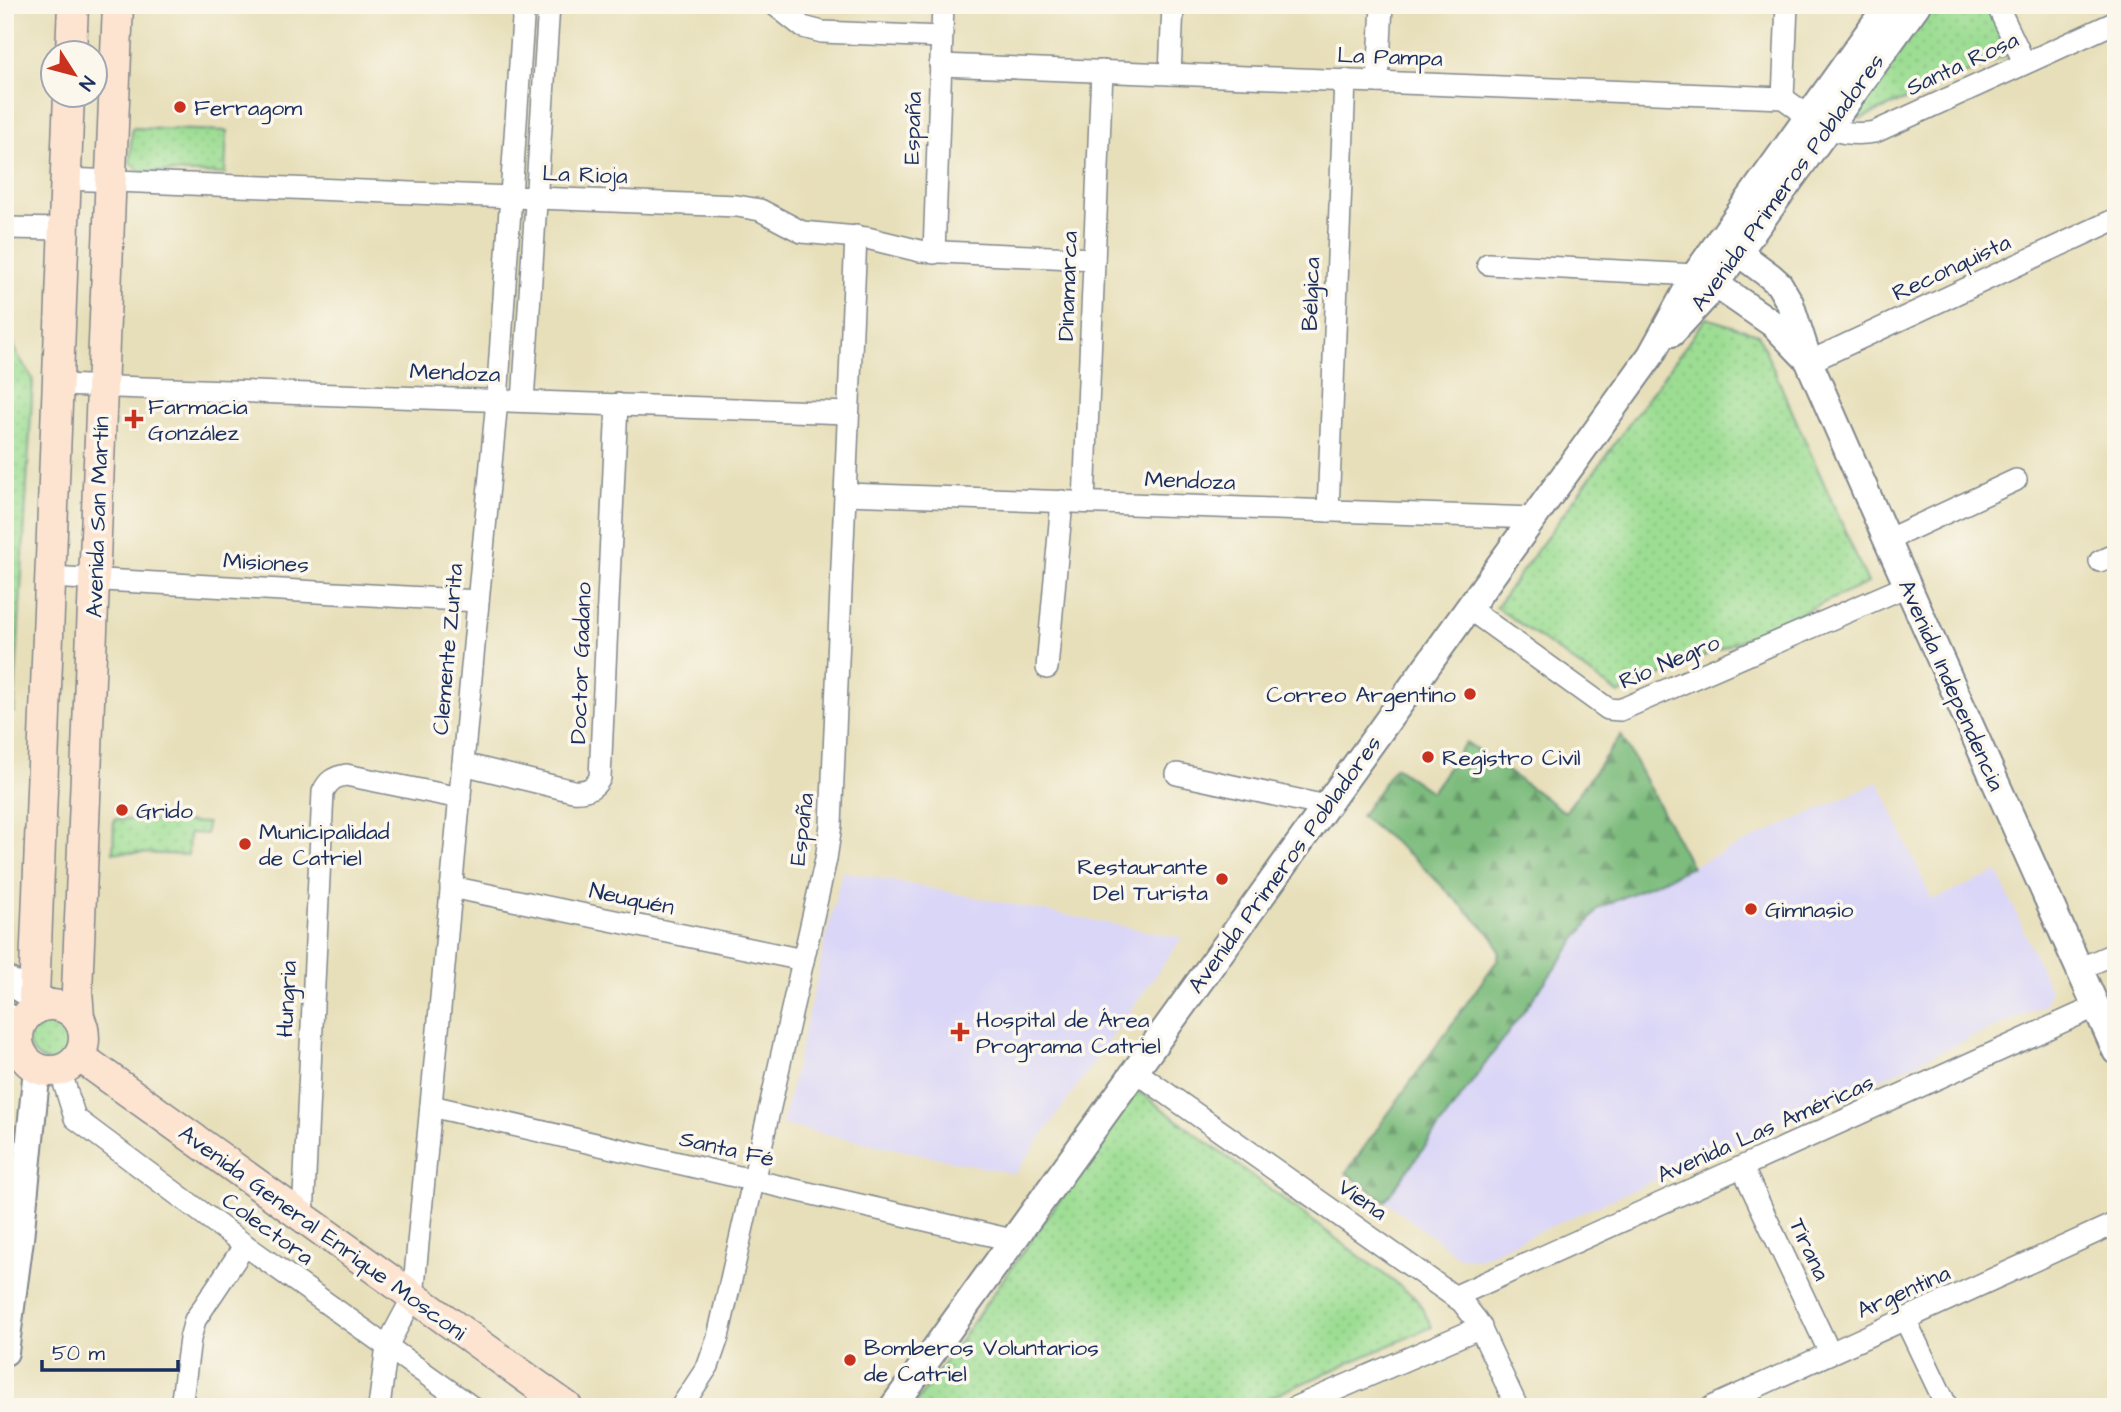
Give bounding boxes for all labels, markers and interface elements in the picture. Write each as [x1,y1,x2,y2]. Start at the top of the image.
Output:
street label: Santa Rosa [1901,24,2024,104]
north arrow [38,38,108,108]
street label: La Pampa [1337,39,1444,75]
street label: Avenida Primeros Pobladores [1683,47,1892,318]
text: N [72,70,101,96]
street label: España [896,91,930,165]
place label: Ferragom [194,92,302,125]
marker: Ferragom [172,99,188,115]
street label: La Rioja [542,158,629,192]
street label: Reconquista [1887,226,2016,309]
street label: Dinamarca [1050,230,1086,342]
street label: Bélgica [1294,256,1329,332]
street label: Mendoza [409,355,501,391]
place label: Farmacia González [148,391,248,449]
marker: Farmacia González [126,411,142,427]
street label: Avenida San Martín [78,416,118,618]
street label: Mendoza [1144,463,1236,499]
street label: Misiones [222,545,310,581]
street label: Clemente Zurita [425,562,471,736]
street label: Avenida Independencia [1890,575,2012,796]
street label: Doctor Gadano [562,581,600,745]
street label: Río Negro [1614,626,1725,698]
place label: Correo Argentino [1266,679,1456,712]
marker: Correo Argentino [1462,686,1478,702]
street label: Avenida Primeros Pobladores [1180,729,1389,1000]
place label: Registro Civil [1442,742,1581,775]
marker: Registro Civil [1420,749,1436,765]
street label: España [782,791,822,867]
place label: Grido [136,795,193,827]
marker: Grido [114,802,130,818]
place label: Municipalidad de Catriel [259,816,390,874]
marker: Municipalidad de Catriel [237,836,253,852]
place label: Restaurante Del Turista [1077,851,1208,909]
marker: Restaurante Del Turista [1214,871,1230,887]
street label: Neuquén [586,874,677,924]
place label: Gimnasio [1765,894,1854,926]
marker: Gimnasio [1743,901,1759,917]
street label: Hungria [269,960,306,1038]
place label: Hospital de Área Programa Catriel [976,1004,1161,1063]
marker: Hospital de Área Programa Catriel [950,1022,970,1042]
street label: Avenida Las Américas [1652,1067,1879,1191]
street label: Avenida General Enrique Mosconi [172,1117,473,1349]
street label: Santa Fé [676,1123,777,1175]
street label: Viena [1331,1171,1394,1228]
street label: Colectora [215,1185,320,1273]
street label: Tirana [1781,1213,1838,1286]
street label: Argentina [1852,1257,1956,1328]
scale bar [42,1328,178,1372]
place label: Bomberos Voluntarios de Catriel [864,1332,1099,1390]
text: 50 m [52,1339,106,1368]
marker: Bomberos Voluntarios de Catriel [842,1352,858,1368]

